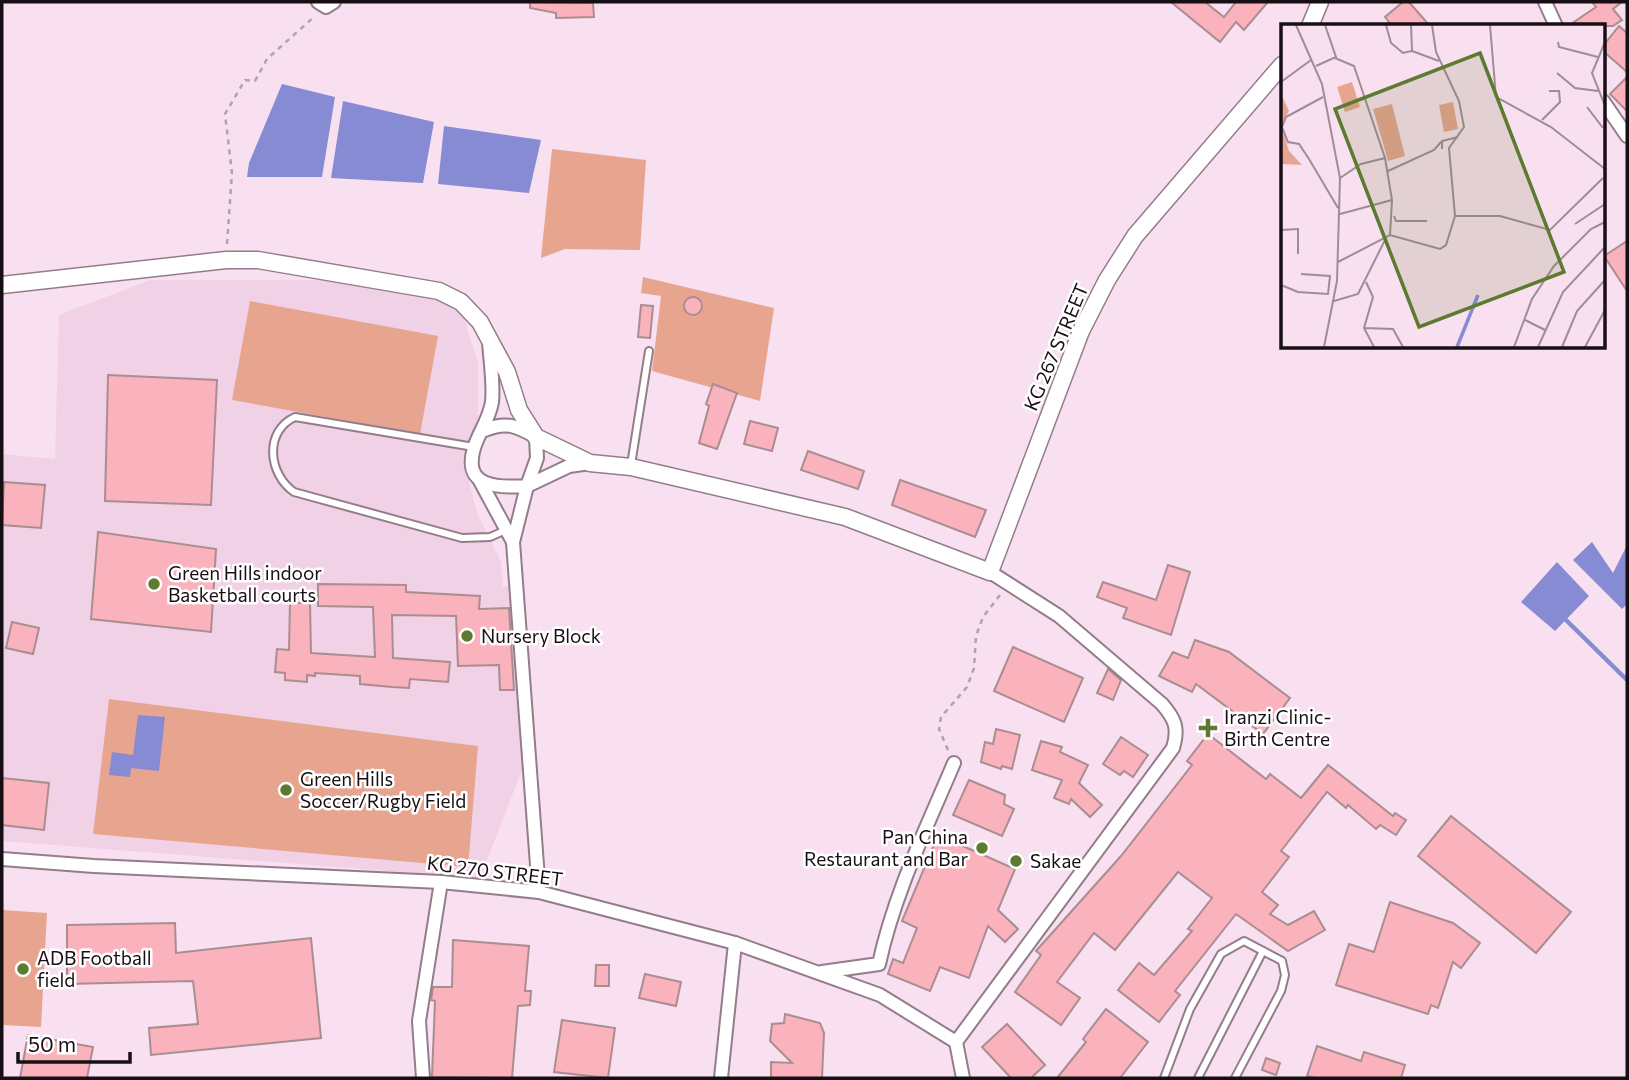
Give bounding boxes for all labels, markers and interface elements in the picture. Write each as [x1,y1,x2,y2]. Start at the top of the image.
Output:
inset map [1281,24,1604,348]
street label: KG 267 STREET [1018,280,1093,414]
place label: Green Hills indoor Basketball courts [168,561,322,606]
marker: Green Hills indoor Basketball courts [146,576,162,592]
place label: Nursery Block [481,624,601,647]
marker: Nursery Block [459,628,475,644]
place label: Iranzi Clinic- Birth Centre [1224,705,1331,750]
marker: Iranzi Clinic- Birth Centre [1198,718,1218,738]
place label: Green Hills Soccer/Rugby Field [300,767,466,812]
marker: Green Hills Soccer/Rugby Field [278,782,294,798]
place label: Pan China Restaurant and Bar [804,825,968,870]
marker: Pan China Restaurant and Bar [974,840,990,856]
place label: Sakae [1030,849,1081,872]
street label: KG 270 STREET [426,851,564,890]
marker: Sakae [1008,853,1024,869]
place label: ADB Football field [37,946,152,991]
marker: ADB Football field [15,961,31,977]
scale bar [18,1020,130,1064]
text: 50 m [28,1031,76,1056]

